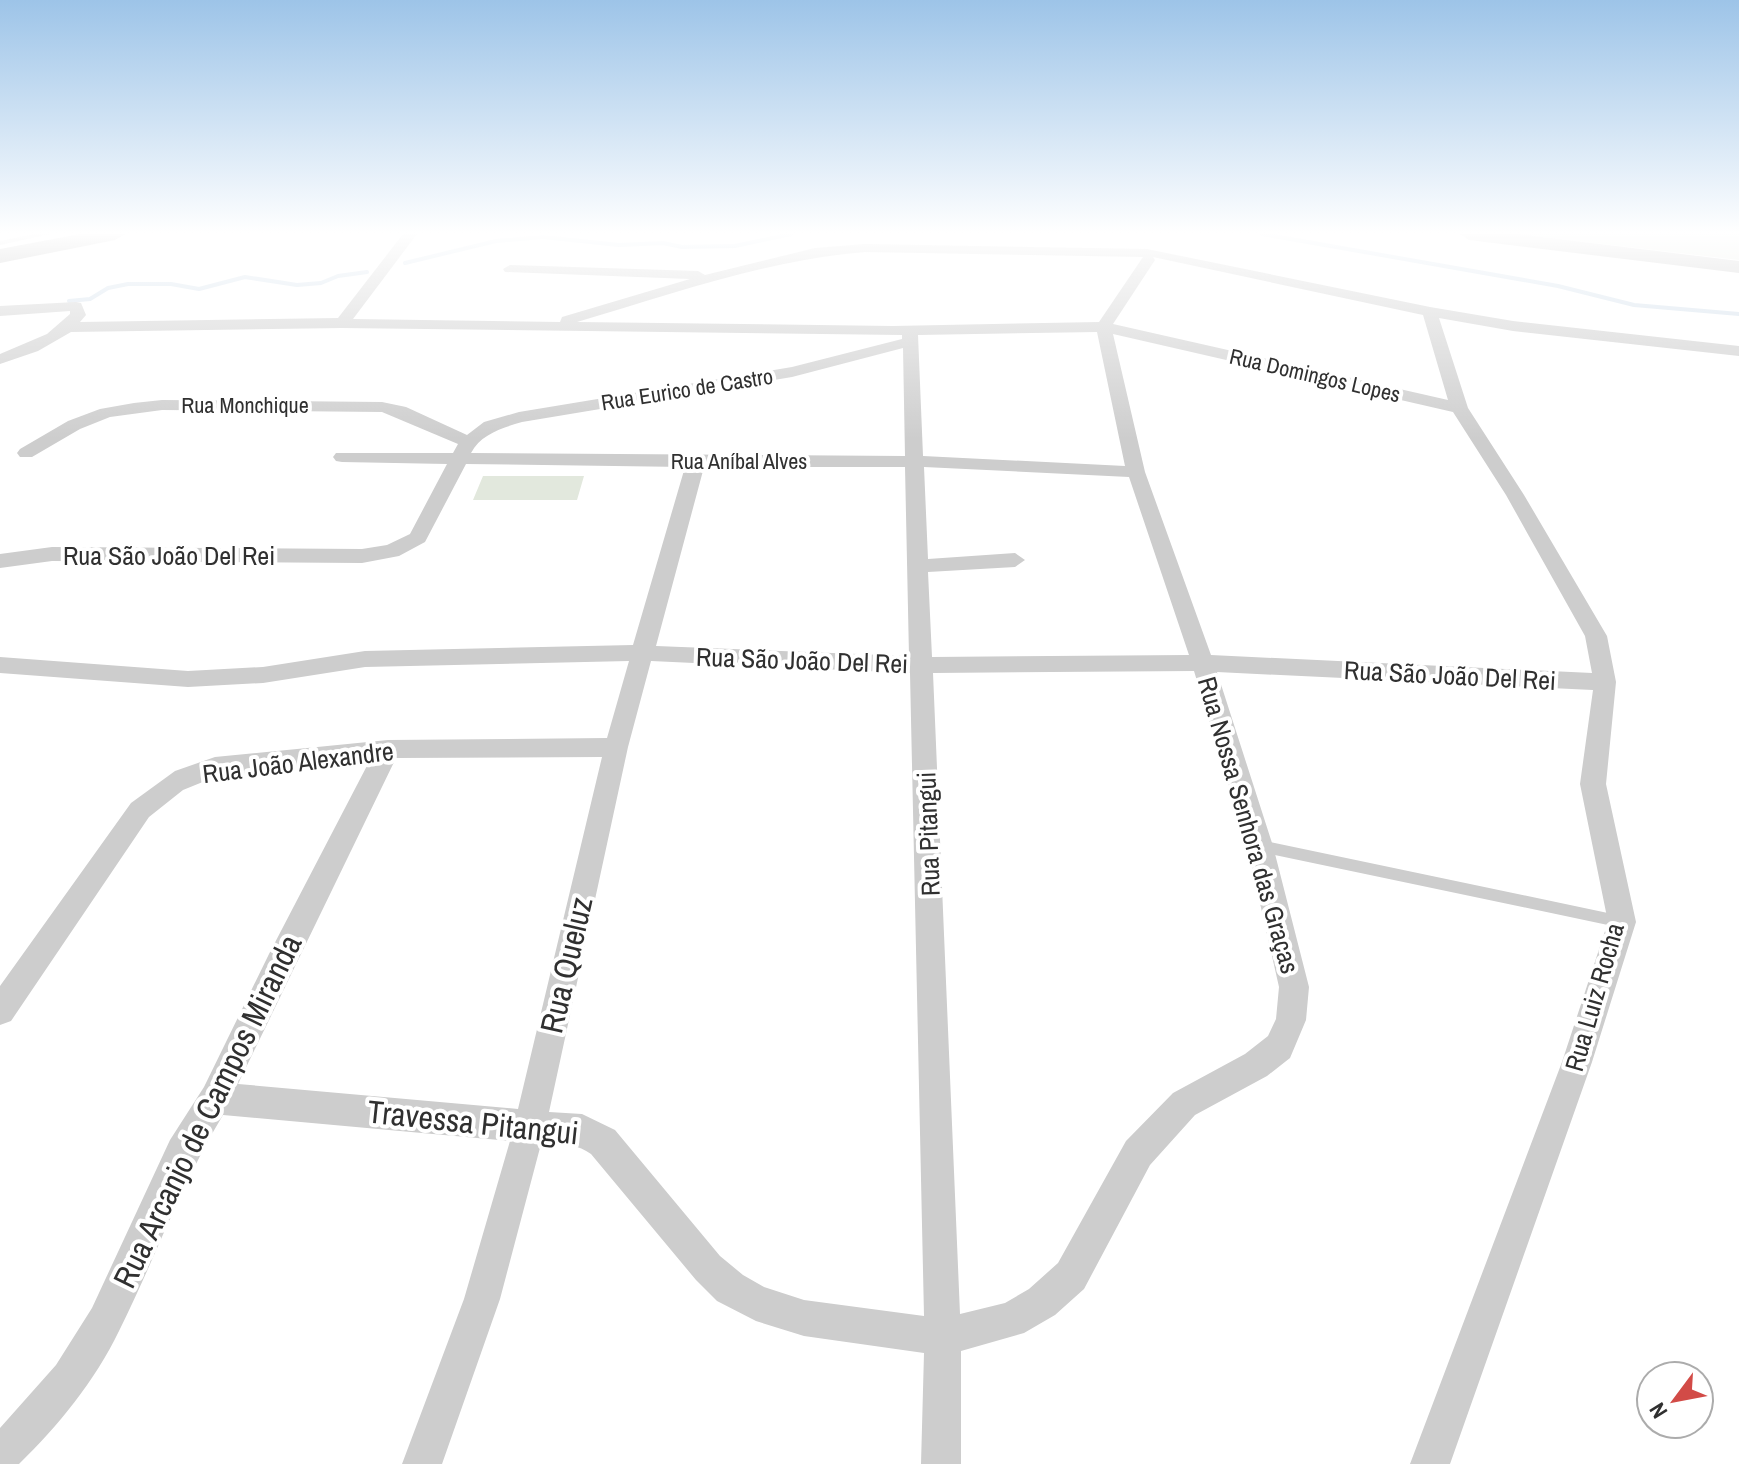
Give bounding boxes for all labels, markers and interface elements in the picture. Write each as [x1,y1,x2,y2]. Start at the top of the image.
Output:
street label: Rua Domingos Lopes [1227,341,1403,409]
street label: Rua Eurico de Castro [599,361,775,417]
street label: Rua Monchique [181,390,309,420]
street label: Rua Aníbal Alves [671,446,807,476]
street label: Rua São João Del Rei [63,538,275,573]
street label: Rua São João Del Rei [695,639,909,681]
street label: Rua São João Del Rei [1343,652,1557,698]
street label: Rua Nossa Senhora das Graças [1190,673,1308,977]
street label: Rua João Alexandre [201,733,395,791]
street label: Rua Pitangui [908,771,948,897]
street label: Rua Queluz [529,893,603,1037]
street label: Rua Luiz Rocha [1556,919,1632,1075]
street label: Rua Arcanjo de Campos Miranda [103,927,312,1295]
street label: Travessa Pitangui [365,1090,581,1154]
north arrow [1635,1360,1715,1440]
text: N [1642,1397,1674,1424]

